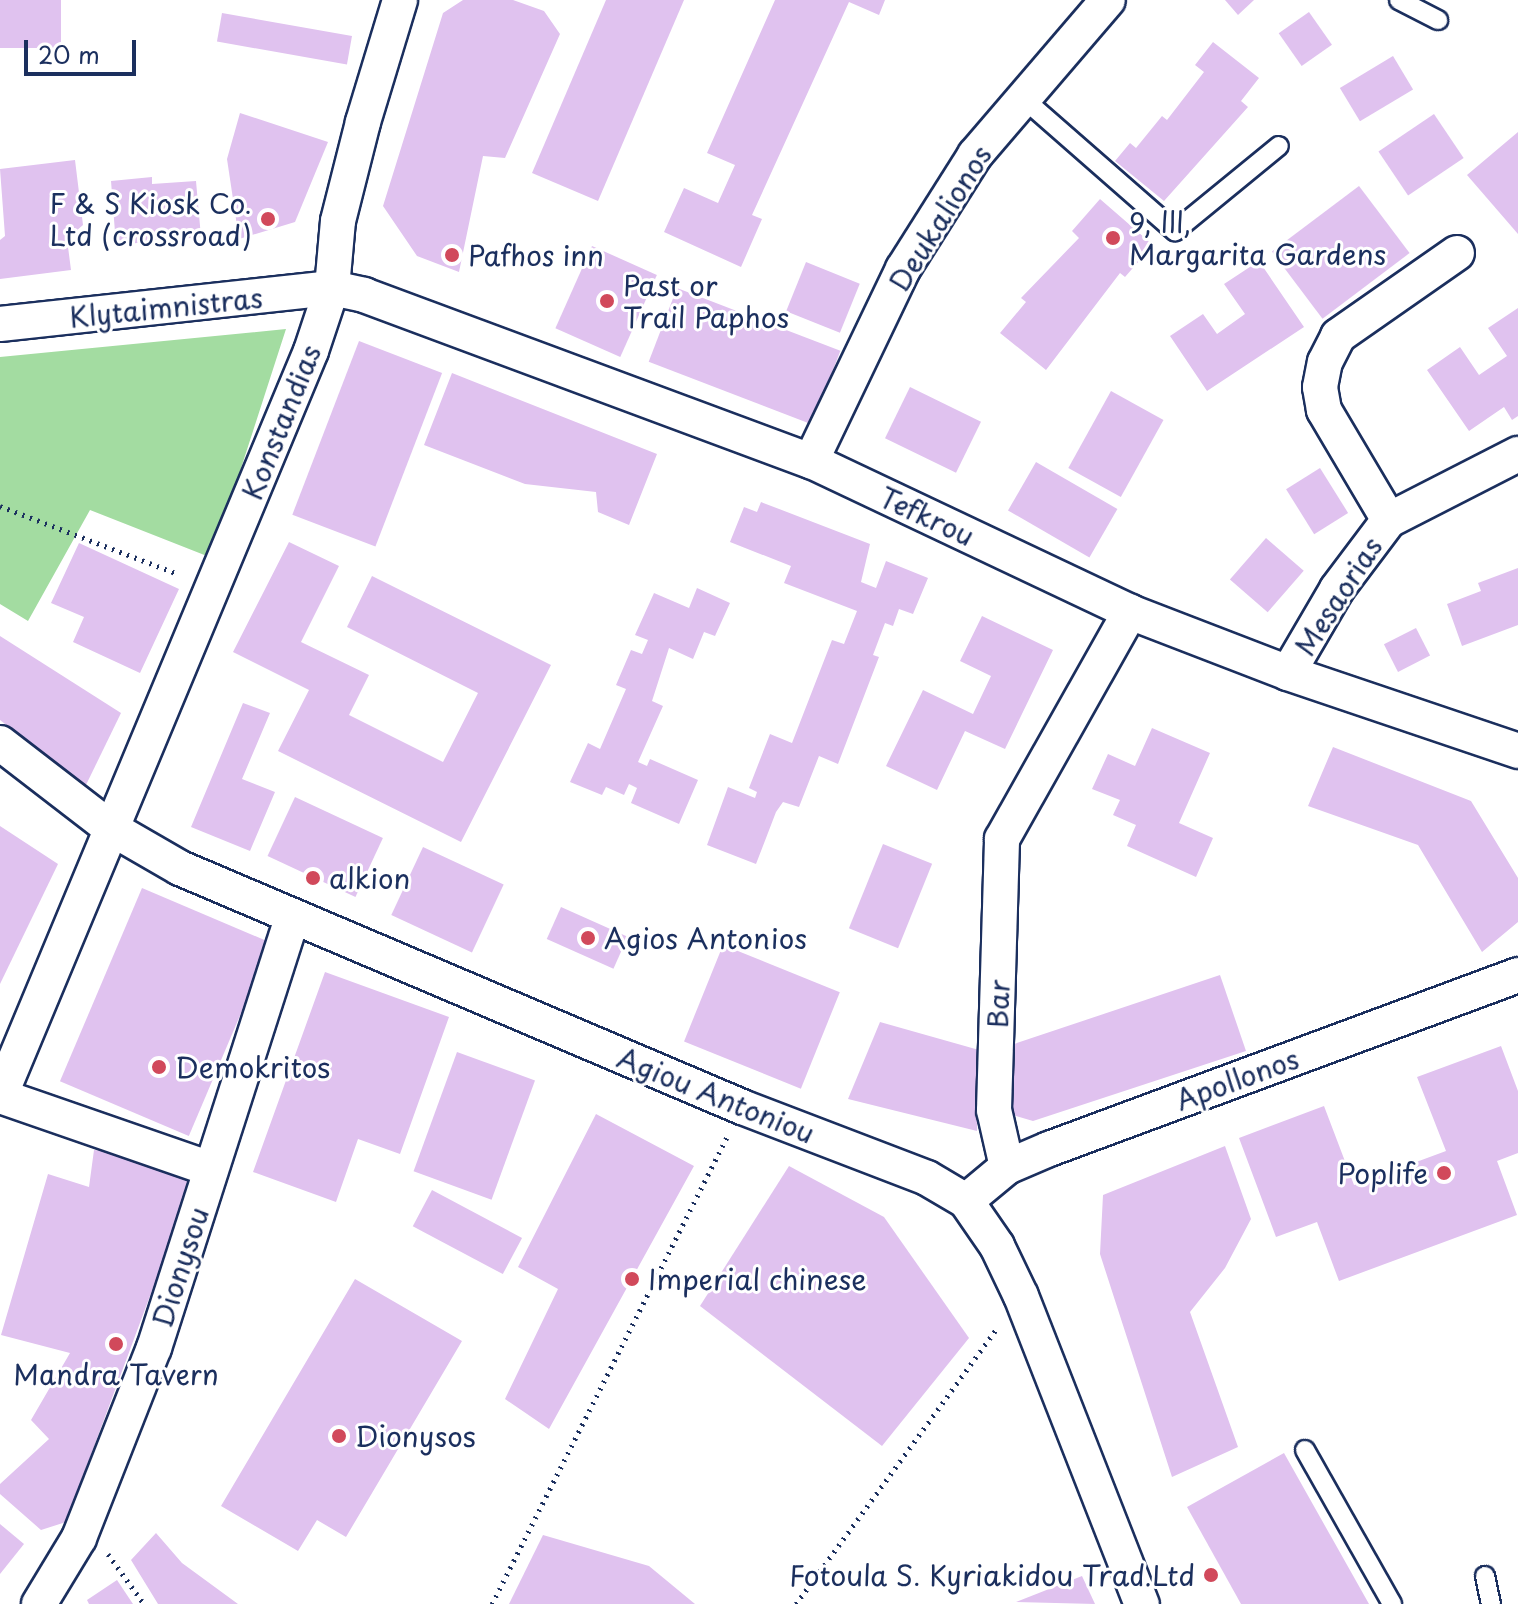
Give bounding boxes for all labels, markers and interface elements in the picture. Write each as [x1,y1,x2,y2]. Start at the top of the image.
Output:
scale bar [28,24,140,74]
text: 20 m [38,36,100,72]
street label: Deukalionos [882,139,998,297]
place label: F & S Kiosk Co. Ltd (crossroad) [45,186,252,252]
place label: 9, lll, Margarita Gardens [1129,205,1389,271]
marker: F & S Kiosk Co. Ltd (crossroad) [259,210,277,228]
marker: 9, lll, Margarita Gardens [1104,229,1122,247]
place label: Pafhos inn [468,238,606,272]
marker: Pafhos inn [443,246,461,264]
place label: Past or Trail Paphos [623,268,790,334]
street label: Klytaimnistras [68,280,264,334]
marker: Past or Trail Paphos [598,292,616,310]
street label: Konstandias [235,340,327,504]
street label: Tefkrou [874,480,980,552]
street label: Mesaorias [1287,530,1389,662]
place label: alkion [329,861,410,895]
marker: alkion [304,869,322,887]
place label: Agios Antonios [604,921,808,955]
marker: Agios Antonios [579,929,597,947]
street label: Bar [980,979,1016,1029]
street label: Agiou Antoniou [612,1040,820,1150]
street label: Apollonos [1171,1041,1303,1117]
place label: Demokritos [175,1050,330,1084]
marker: Demokritos [150,1058,168,1076]
place label: Poplife [1337,1156,1428,1190]
marker: Poplife [1435,1164,1453,1182]
street label: Dionysou [145,1203,215,1331]
place label: Imperial chinese [648,1262,866,1296]
marker: Imperial chinese [623,1270,641,1288]
marker: Mandra Tavern [107,1335,125,1353]
place label: Mandra Tavern [12,1357,220,1391]
place label: Dionysos [355,1419,476,1453]
marker: Dionysos [330,1427,348,1445]
place label: Fotoula S. Kyriakidou Trad.Ltd [789,1558,1195,1592]
marker: Fotoula S. Kyriakidou Trad.Ltd [1202,1566,1220,1584]

